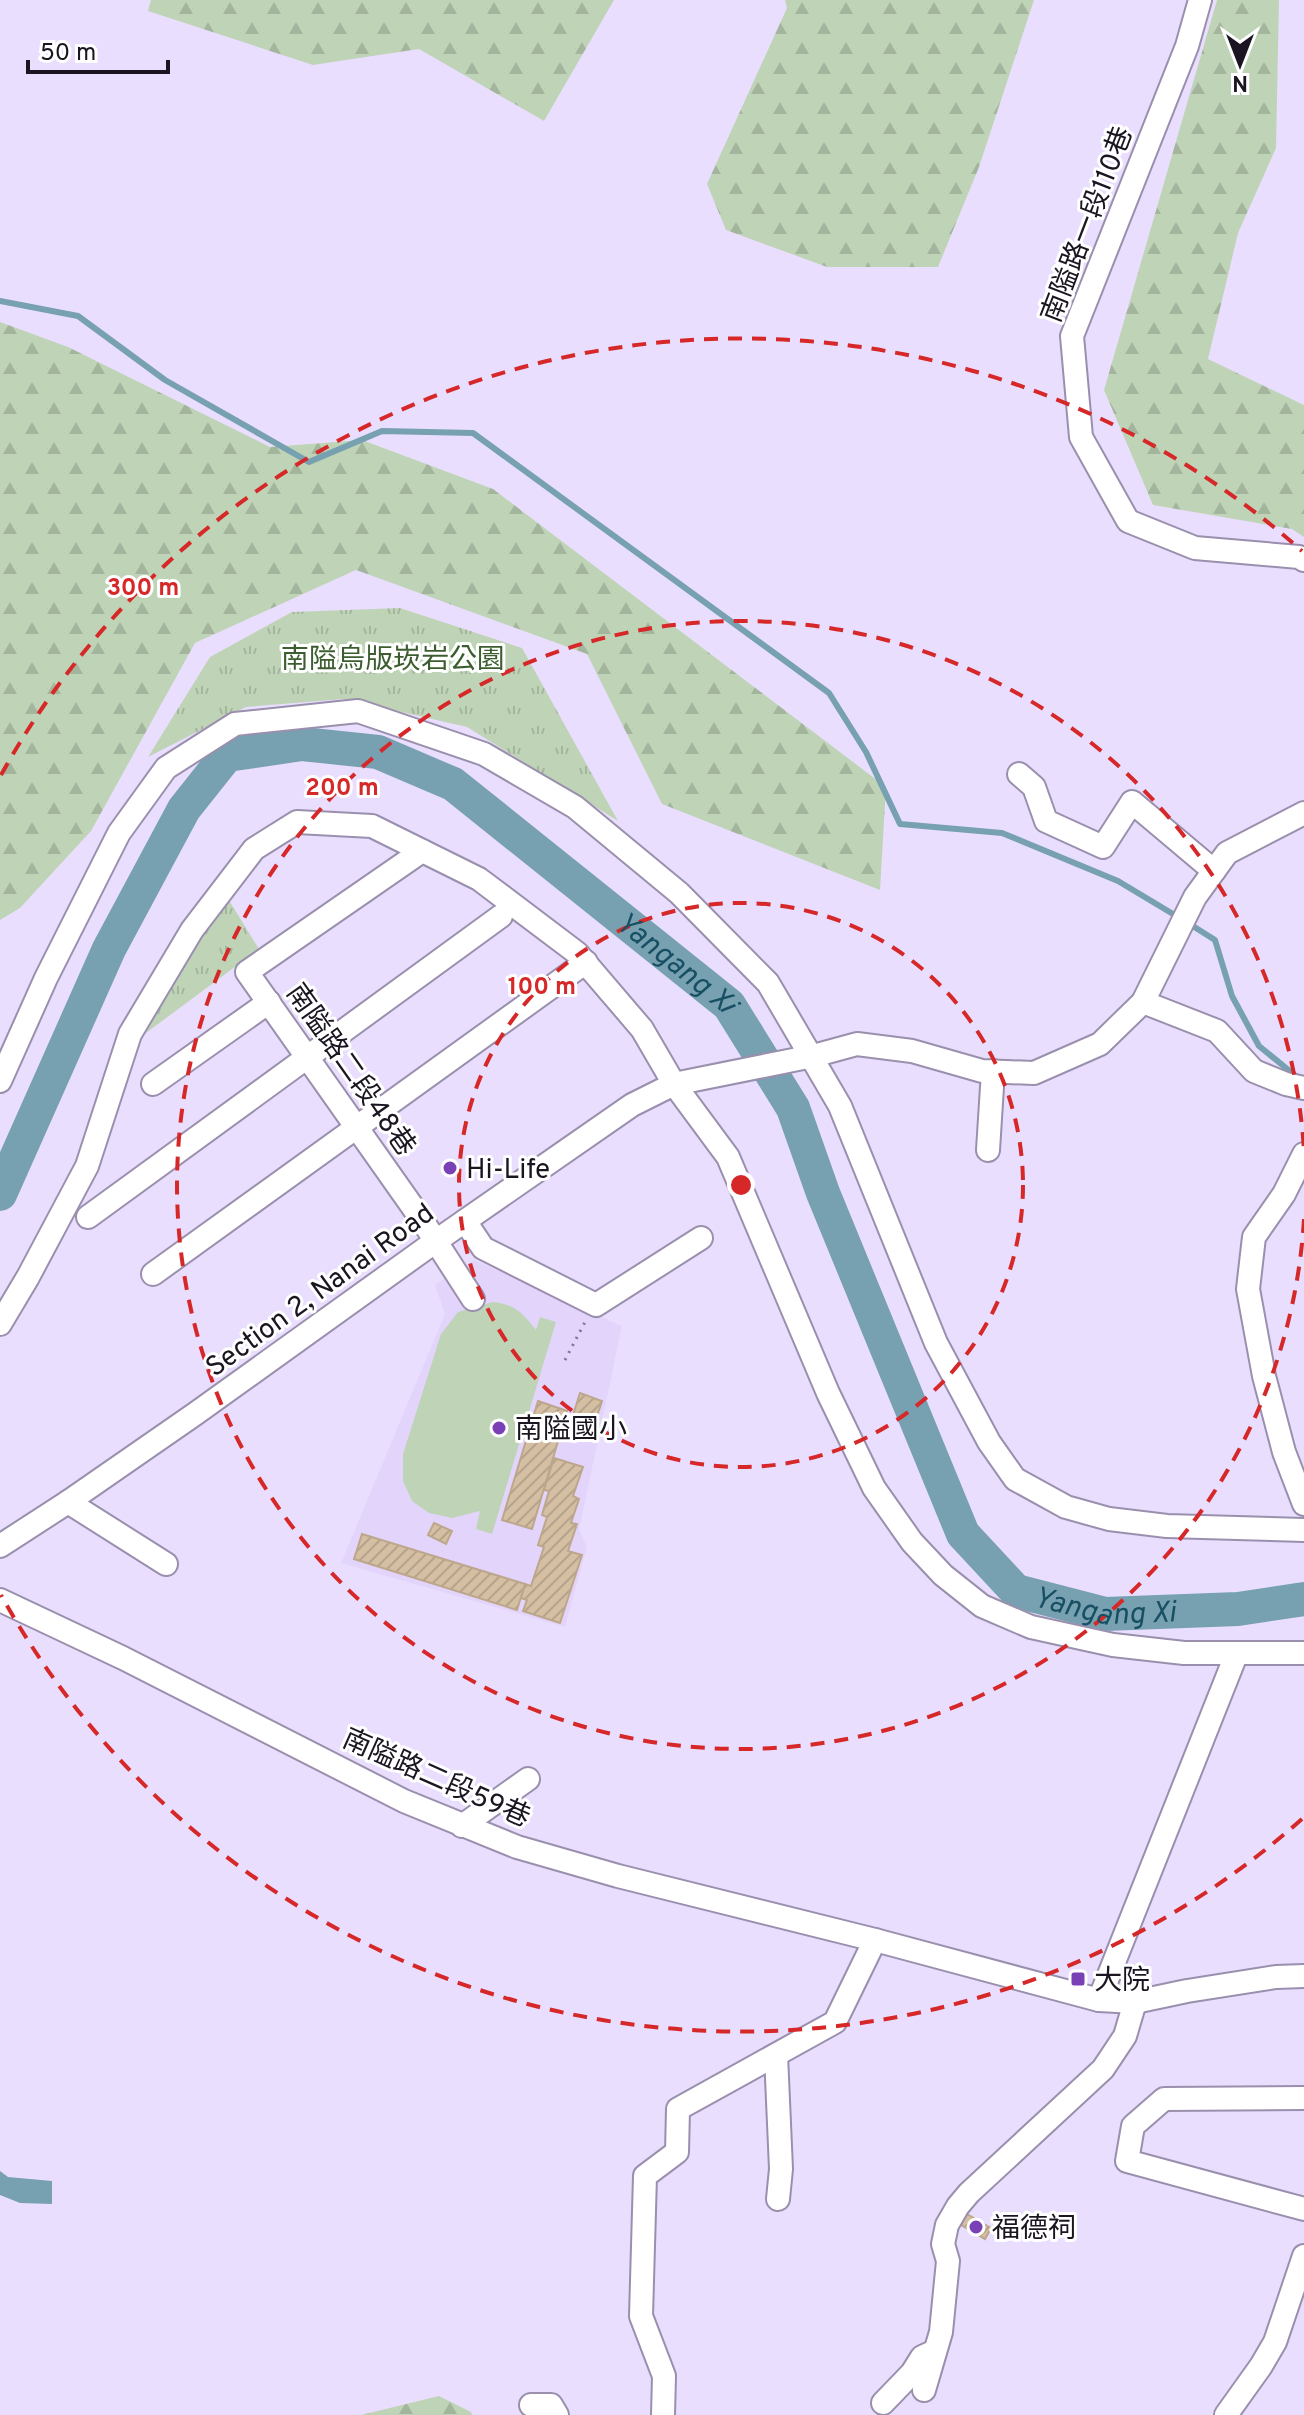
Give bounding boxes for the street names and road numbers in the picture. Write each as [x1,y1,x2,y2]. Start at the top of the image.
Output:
street label: 南隘路一段110巷 [1035,122,1143,328]
street label: 南隘路二段48巷 [277,977,422,1164]
street label: Section 2, Nanai Road [199,1196,442,1386]
street label: 南隘路二段59巷 [336,1722,535,1837]

